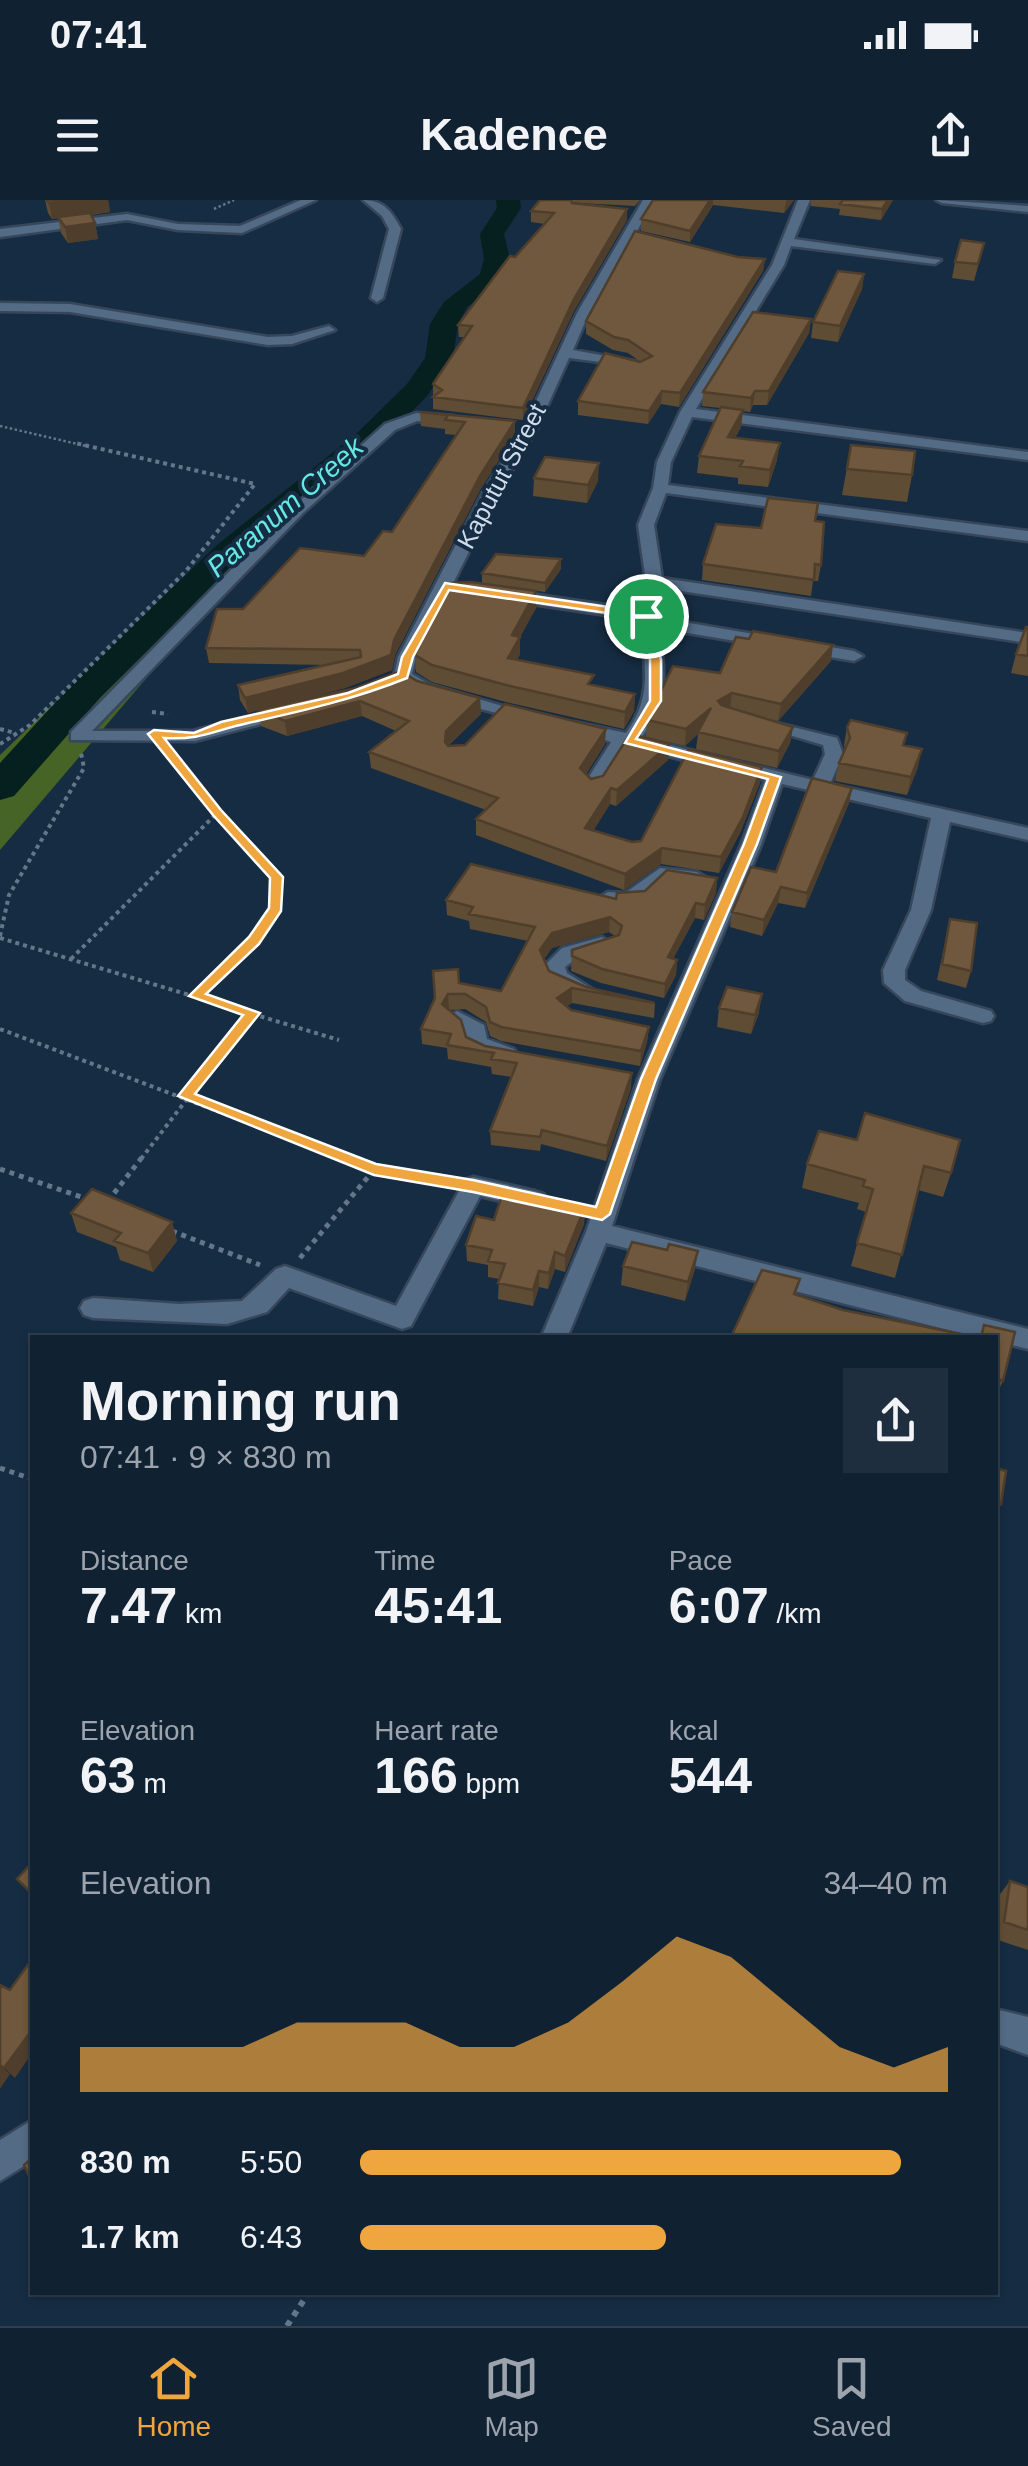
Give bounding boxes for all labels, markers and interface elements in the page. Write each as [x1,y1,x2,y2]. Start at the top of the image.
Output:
text: 07:41 [50,14,147,56]
icon: menu [50,108,105,163]
icon: share [923,108,978,163]
text: Kadence [420,109,608,160]
street label: Kaputut Street [451,399,551,553]
water label: Paranum Creek [201,430,371,583]
pin [604,574,689,659]
icon: arrive [619,589,674,644]
button: share [843,1368,948,1473]
text: Morning run [80,1370,401,1432]
text: 07:41 · 9 × 830 m [80,1439,332,1475]
text: Distance [80,1545,189,1576]
text: Time [374,1545,436,1576]
text: Pace [669,1545,732,1576]
text: 7.47 [80,1578,177,1634]
text: 45:41 [374,1578,502,1634]
text: 6:07 [669,1578,769,1634]
text: km [177,1598,222,1629]
text: /km [769,1598,822,1629]
text: Elevation [80,1715,195,1746]
text: Heart rate [374,1715,499,1746]
text: kcal [669,1715,718,1746]
text: 63 [80,1748,136,1804]
text: 166 [374,1748,458,1804]
text: 544 [669,1748,752,1804]
text: m [136,1768,167,1799]
text: bpm [458,1768,520,1799]
text: Elevation [80,1865,212,1901]
text: 34–40 m [823,1865,948,1901]
text: 830 m [80,2144,171,2180]
text: 5:50 [240,2144,302,2180]
text: 1.7 km [80,2219,180,2255]
text: 6:43 [240,2219,302,2255]
tab: Home [136,2351,211,2443]
tab: Map [484,2351,539,2443]
tab: Saved [812,2351,891,2443]

